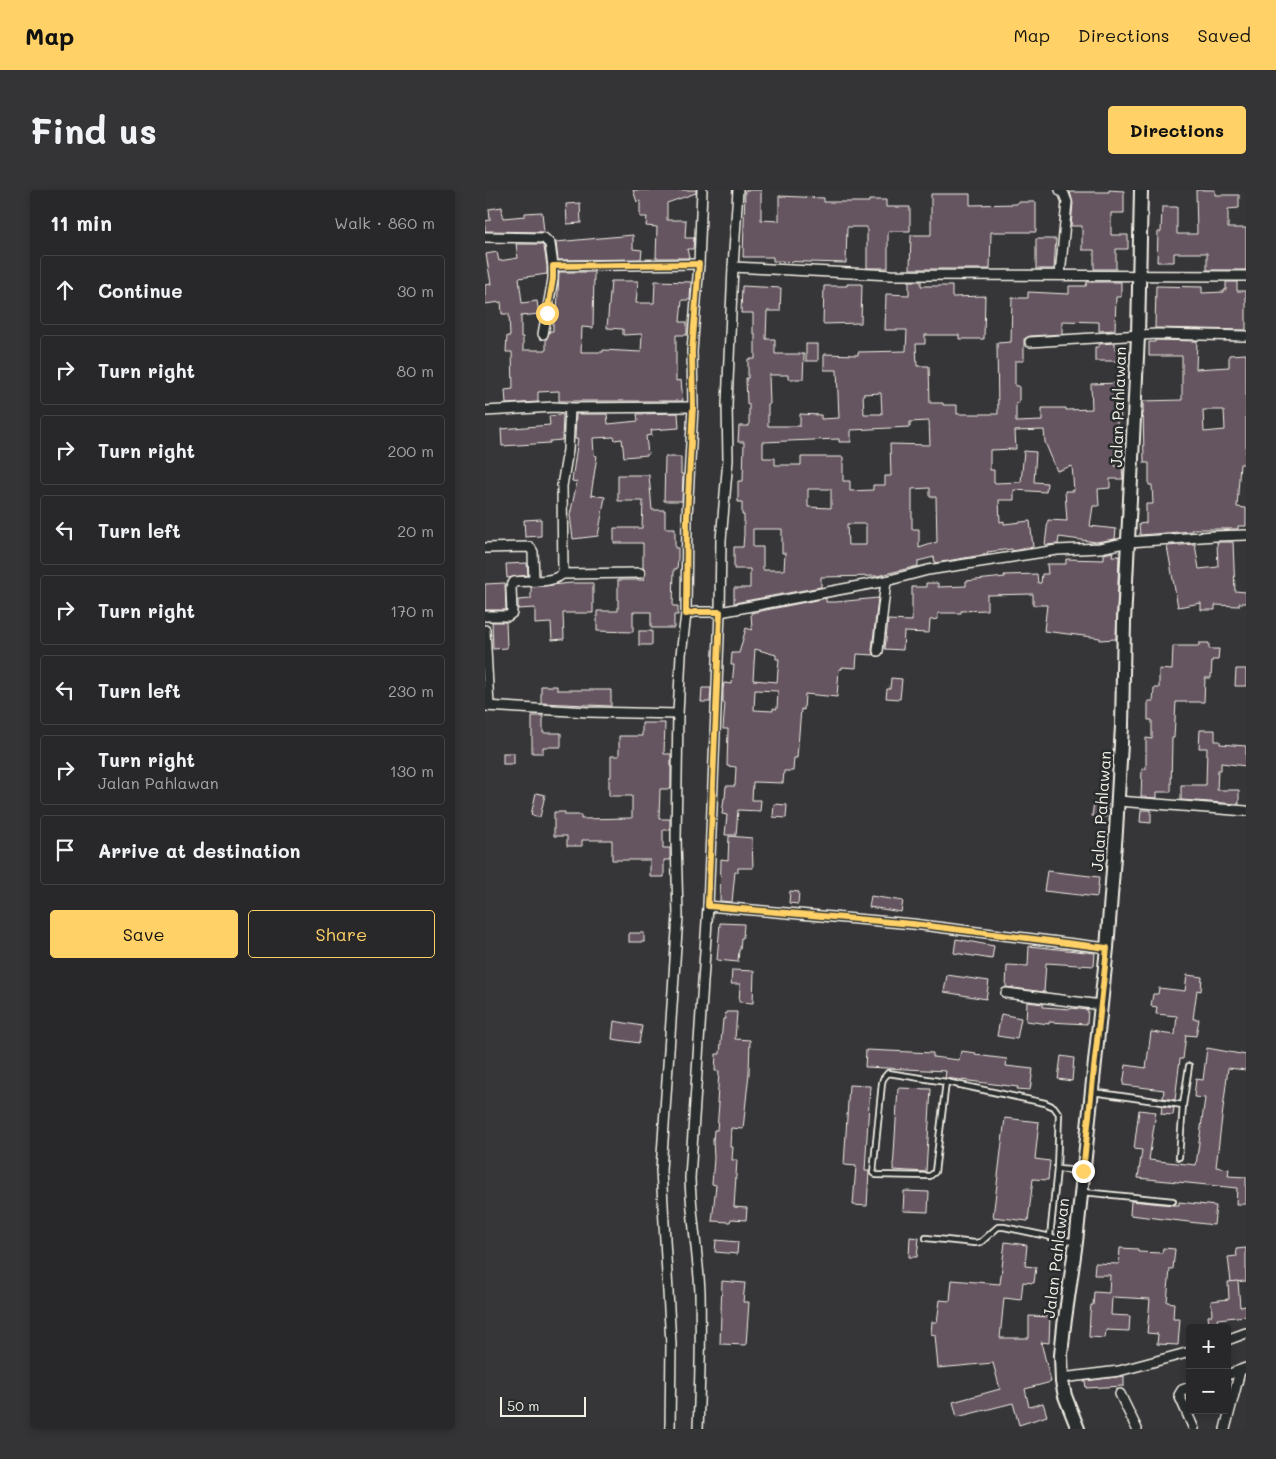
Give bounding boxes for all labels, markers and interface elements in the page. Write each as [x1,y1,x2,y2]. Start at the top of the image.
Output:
text: Map [25,20,74,51]
text: Map [1013,23,1050,47]
text: Directions [1078,23,1170,47]
text: Saved [1198,23,1251,47]
button: Directions [1108,106,1246,154]
text: Find us [30,107,157,153]
text: 11 min [50,209,112,236]
text: Walk · 860 m [334,212,435,233]
icon: ahead [51,276,79,304]
text: Continue [98,278,183,303]
text: 30 m [397,280,434,301]
route start [536,302,559,325]
street label: Jalan Pahlawan [1105,346,1130,468]
icon: right [51,356,79,384]
text: Turn right [98,358,195,383]
text: 80 m [397,360,434,381]
icon: right [51,436,79,464]
text: Turn right [98,438,195,463]
text: 200 m [387,440,434,461]
icon: left [51,516,79,544]
text: Turn left [98,518,181,543]
text: 20 m [397,520,434,541]
icon: right [51,596,79,624]
text: Turn right [98,598,195,623]
text: 170 m [390,600,434,621]
icon: left [51,676,79,704]
text: Turn left [98,678,181,703]
text: 230 m [388,680,434,701]
text: Turn right [98,747,195,772]
street label: Jalan Pahlawan [1086,750,1115,872]
icon: right [51,756,79,784]
text: 130 m [390,760,434,781]
text: Jalan Pahlawan [98,772,219,793]
icon: arrive [51,836,79,864]
text: Arrive at destination [98,838,301,863]
button: Save [50,910,238,958]
button: Share [248,910,435,958]
route end [1072,1160,1095,1183]
street label: Jalan Pahlawan [1038,1197,1073,1319]
map controls [1186,1324,1231,1414]
button: + [1186,1324,1231,1369]
button: − [1186,1369,1231,1414]
scale bar [500,1394,586,1417]
text: 50 m [507,1396,539,1415]

